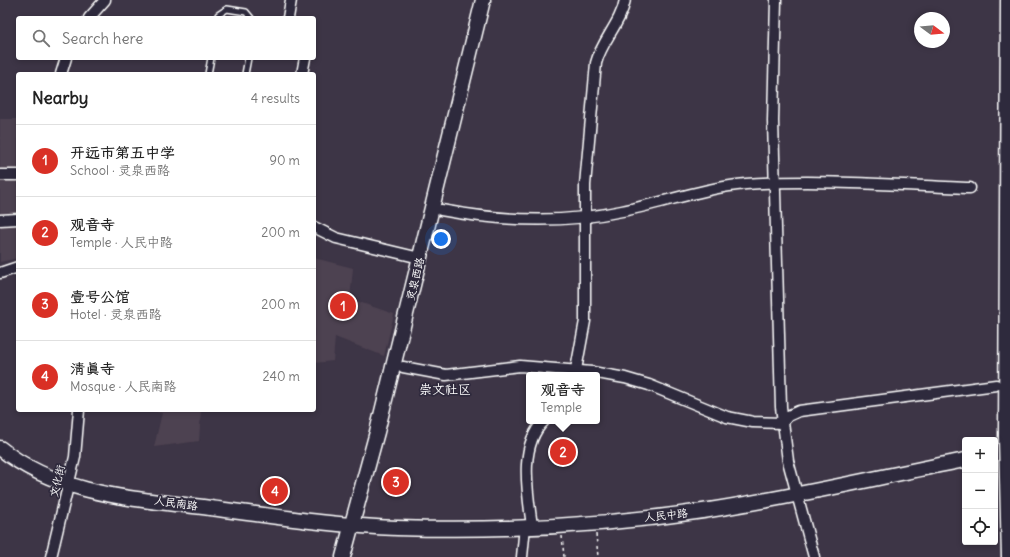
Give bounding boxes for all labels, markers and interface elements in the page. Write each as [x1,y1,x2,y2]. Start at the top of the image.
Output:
north arrow [914,12,950,48]
search box [16,16,316,60]
icon: search [30,27,52,49]
text: Search here [62,29,143,48]
text: Nearby [32,87,88,109]
text: 4 results [251,90,300,107]
text: 开远市第五中学 [70,143,175,162]
text: 1 [42,152,48,169]
text: 90 m [269,152,300,169]
text: School · 灵泉西路 [70,162,170,179]
text: 观音寺 [70,215,115,234]
text: 2 [41,224,49,241]
text: 200 m [261,224,300,241]
your location [431,229,451,249]
text: Temple · 人民中路 [70,234,173,251]
street label: 灵泉西路 [403,256,427,302]
text: 壹号公馆 [70,287,130,306]
pin: 1 [330,291,356,321]
text: 3 [41,296,49,313]
text: 200 m [261,296,300,313]
text: Hotel · 灵泉西路 [70,306,162,323]
text: 清真寺 [70,359,115,378]
text: 4 [41,368,49,385]
text: 240 m [263,368,300,385]
popup [526,372,600,424]
text: Mosque · 人民南路 [70,378,176,395]
text: 观音寺 [540,380,586,399]
district label: 崇文社区 [419,381,471,398]
text: Temple [540,399,582,416]
pin: 2 [550,437,576,467]
map controls [962,437,998,545]
button: + [962,437,998,473]
street label: 文化街 [46,462,68,499]
pin: 3 [383,467,409,497]
button: − [962,473,998,509]
pin: 4 [262,476,288,506]
street label: 人民南路 [153,493,199,513]
street label: 人民中路 [643,506,689,524]
button: locate [962,509,998,545]

